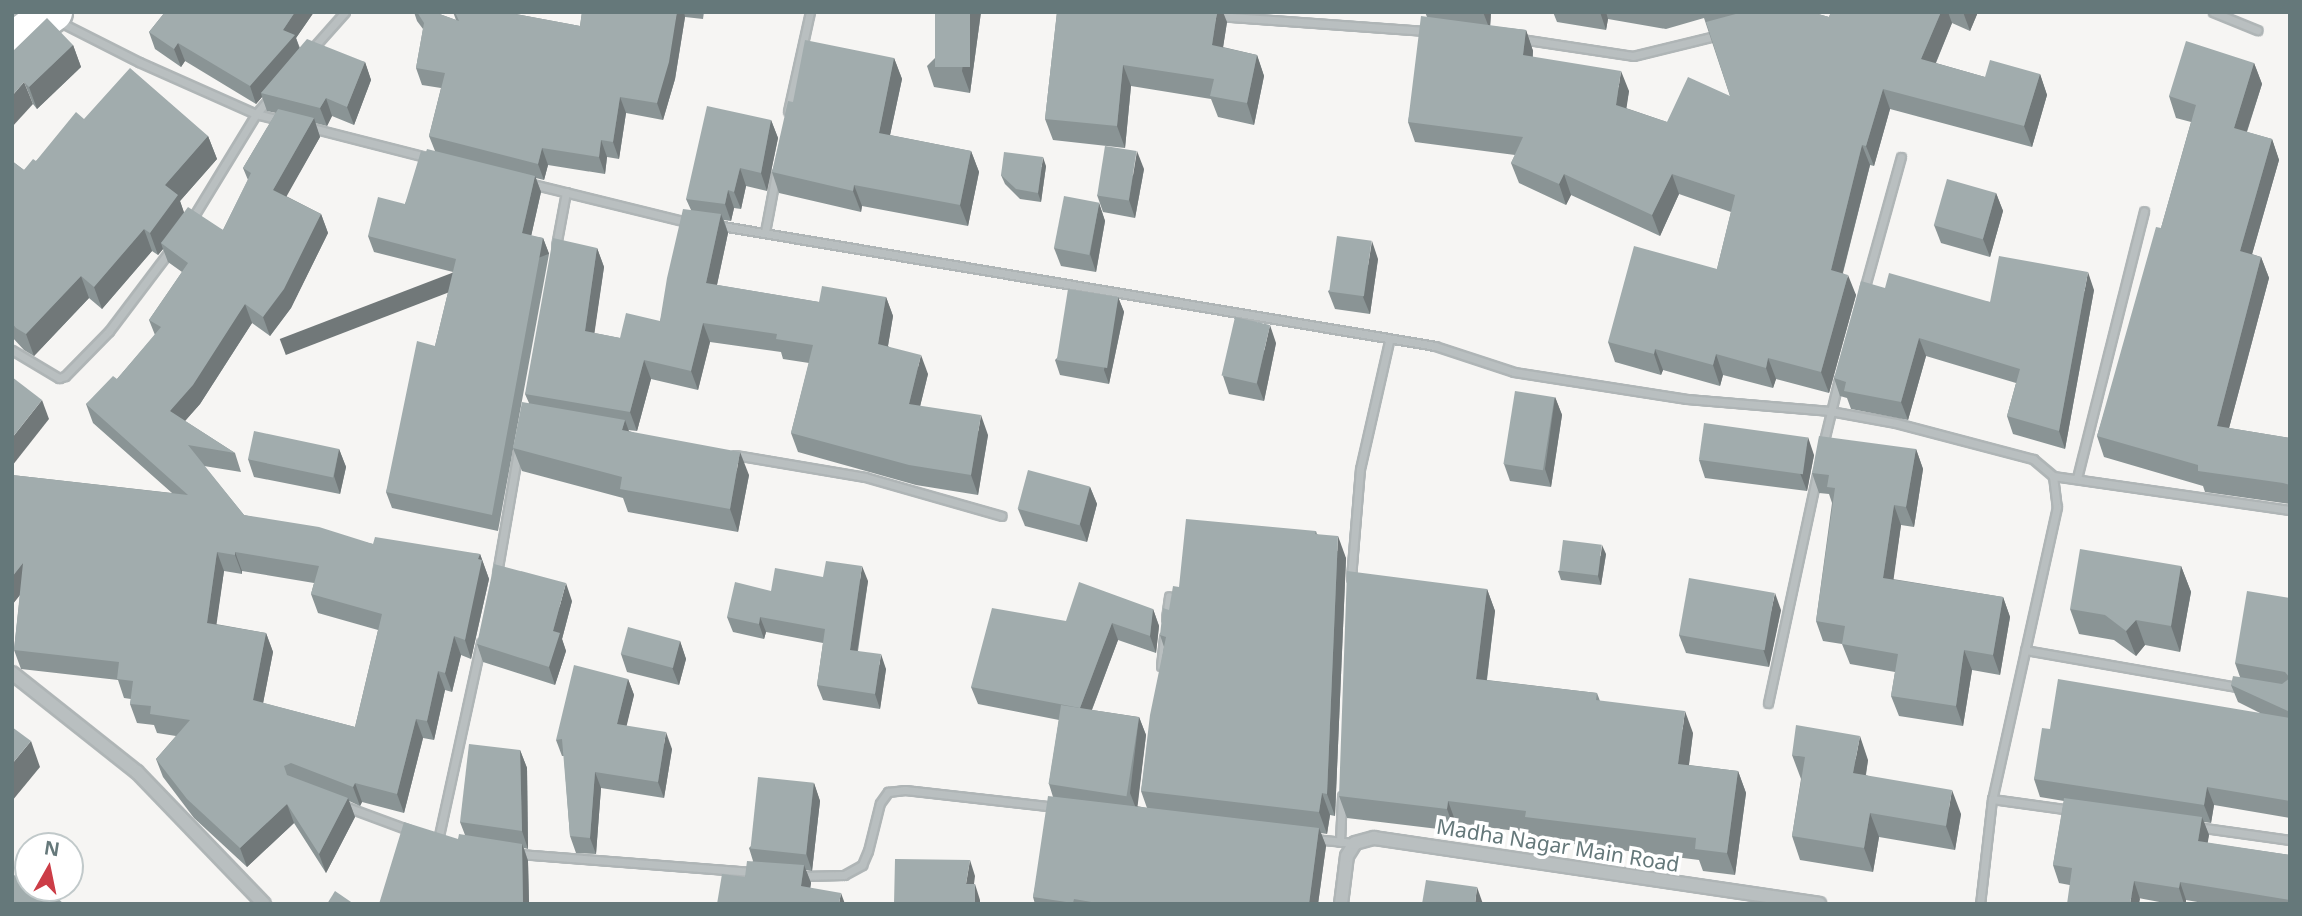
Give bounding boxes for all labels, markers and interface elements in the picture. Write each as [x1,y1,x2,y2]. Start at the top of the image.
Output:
street label: Madha Nagar Main Road [1435,813,1681,877]
north arrow [14,832,84,902]
text: N [42,834,62,862]

